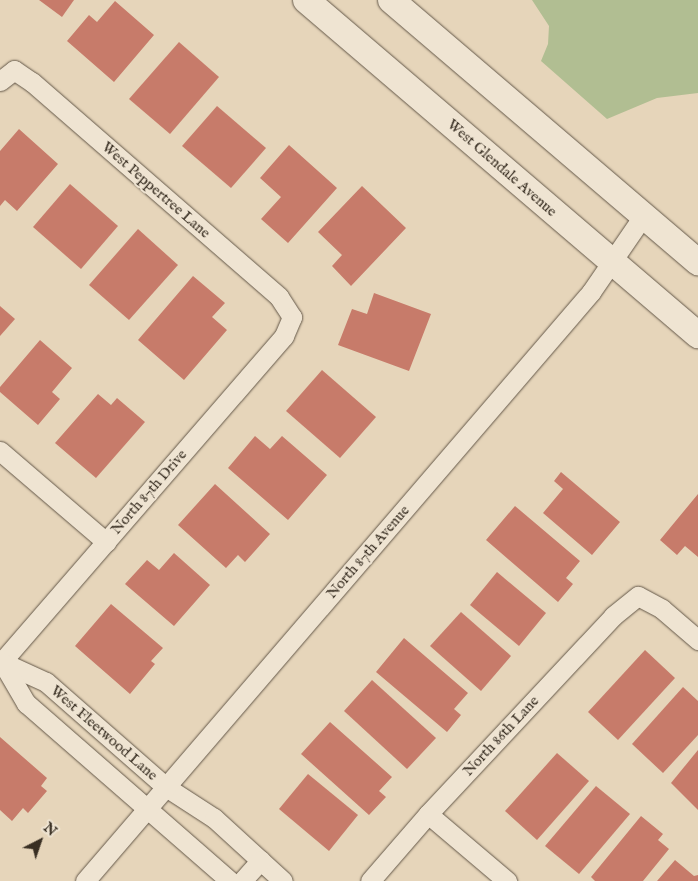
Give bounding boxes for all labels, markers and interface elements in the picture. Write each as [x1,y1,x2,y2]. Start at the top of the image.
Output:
street label: West Glendale Avenue [443,115,561,221]
street label: West Peppertree Lane [98,138,214,242]
street label: North 87th Drive [107,446,191,538]
street label: North 87th Avenue [323,502,413,602]
street label: West Fleetwood Lane [47,682,161,784]
street label: North 86th Lane [459,692,543,780]
north arrow [15,816,65,866]
text: N [39,819,60,840]

